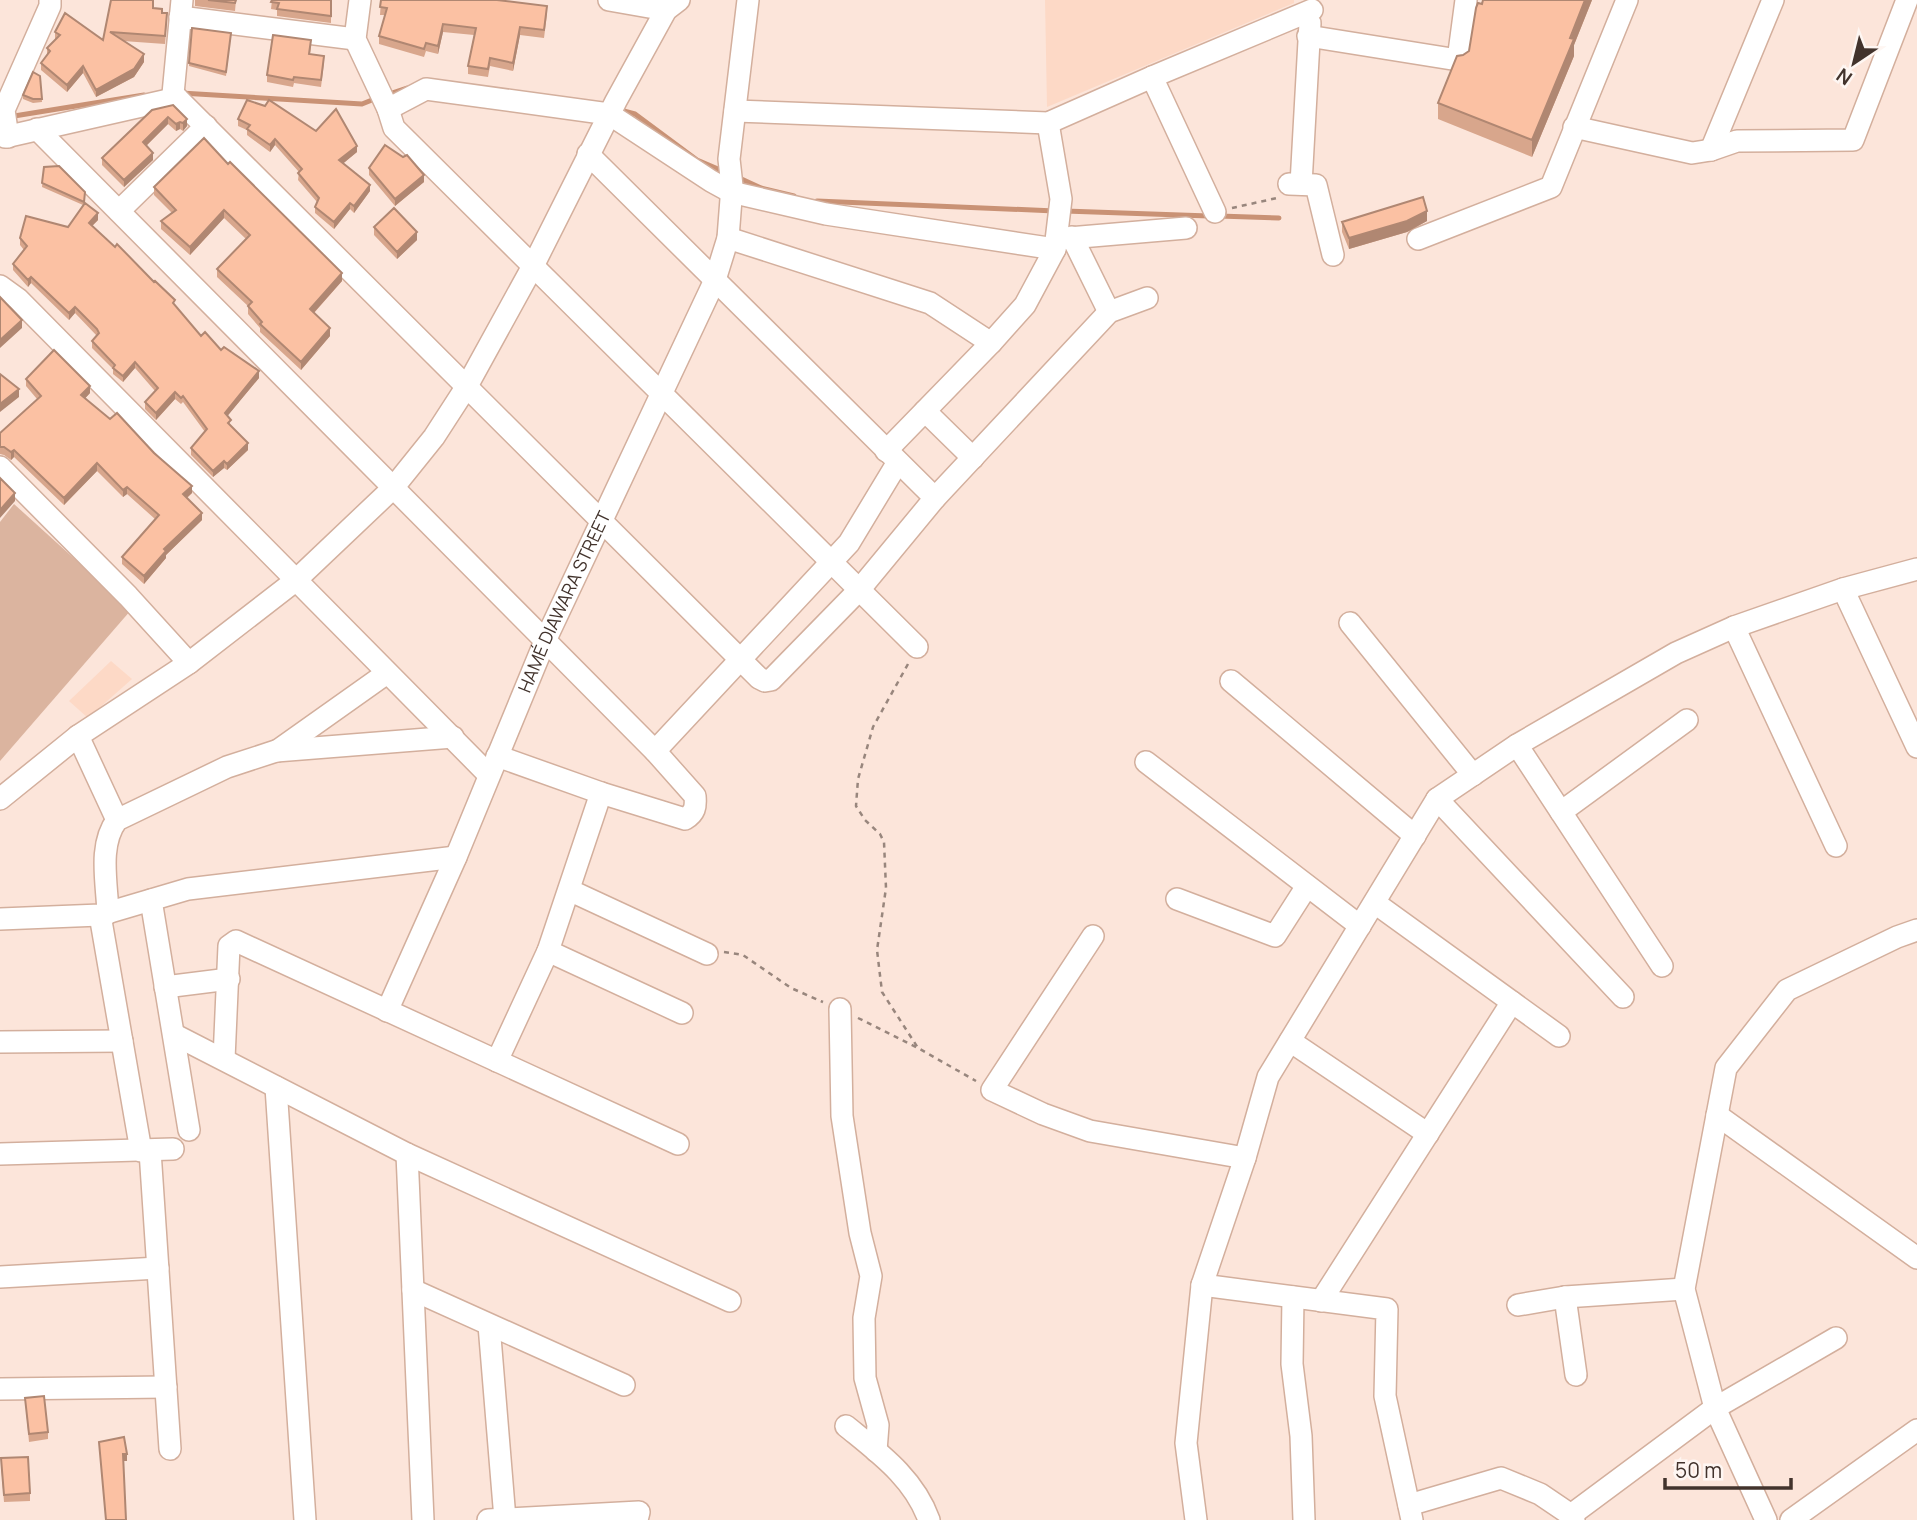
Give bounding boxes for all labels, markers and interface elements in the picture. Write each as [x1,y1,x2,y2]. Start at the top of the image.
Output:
north arrow [1819,28,1889,98]
text: N [1831,62,1857,91]
street label: HAMÉ DIAWARA STREET [512,507,616,696]
scale bar [1665,1446,1791,1490]
text: 50 m [1675,1456,1722,1484]

